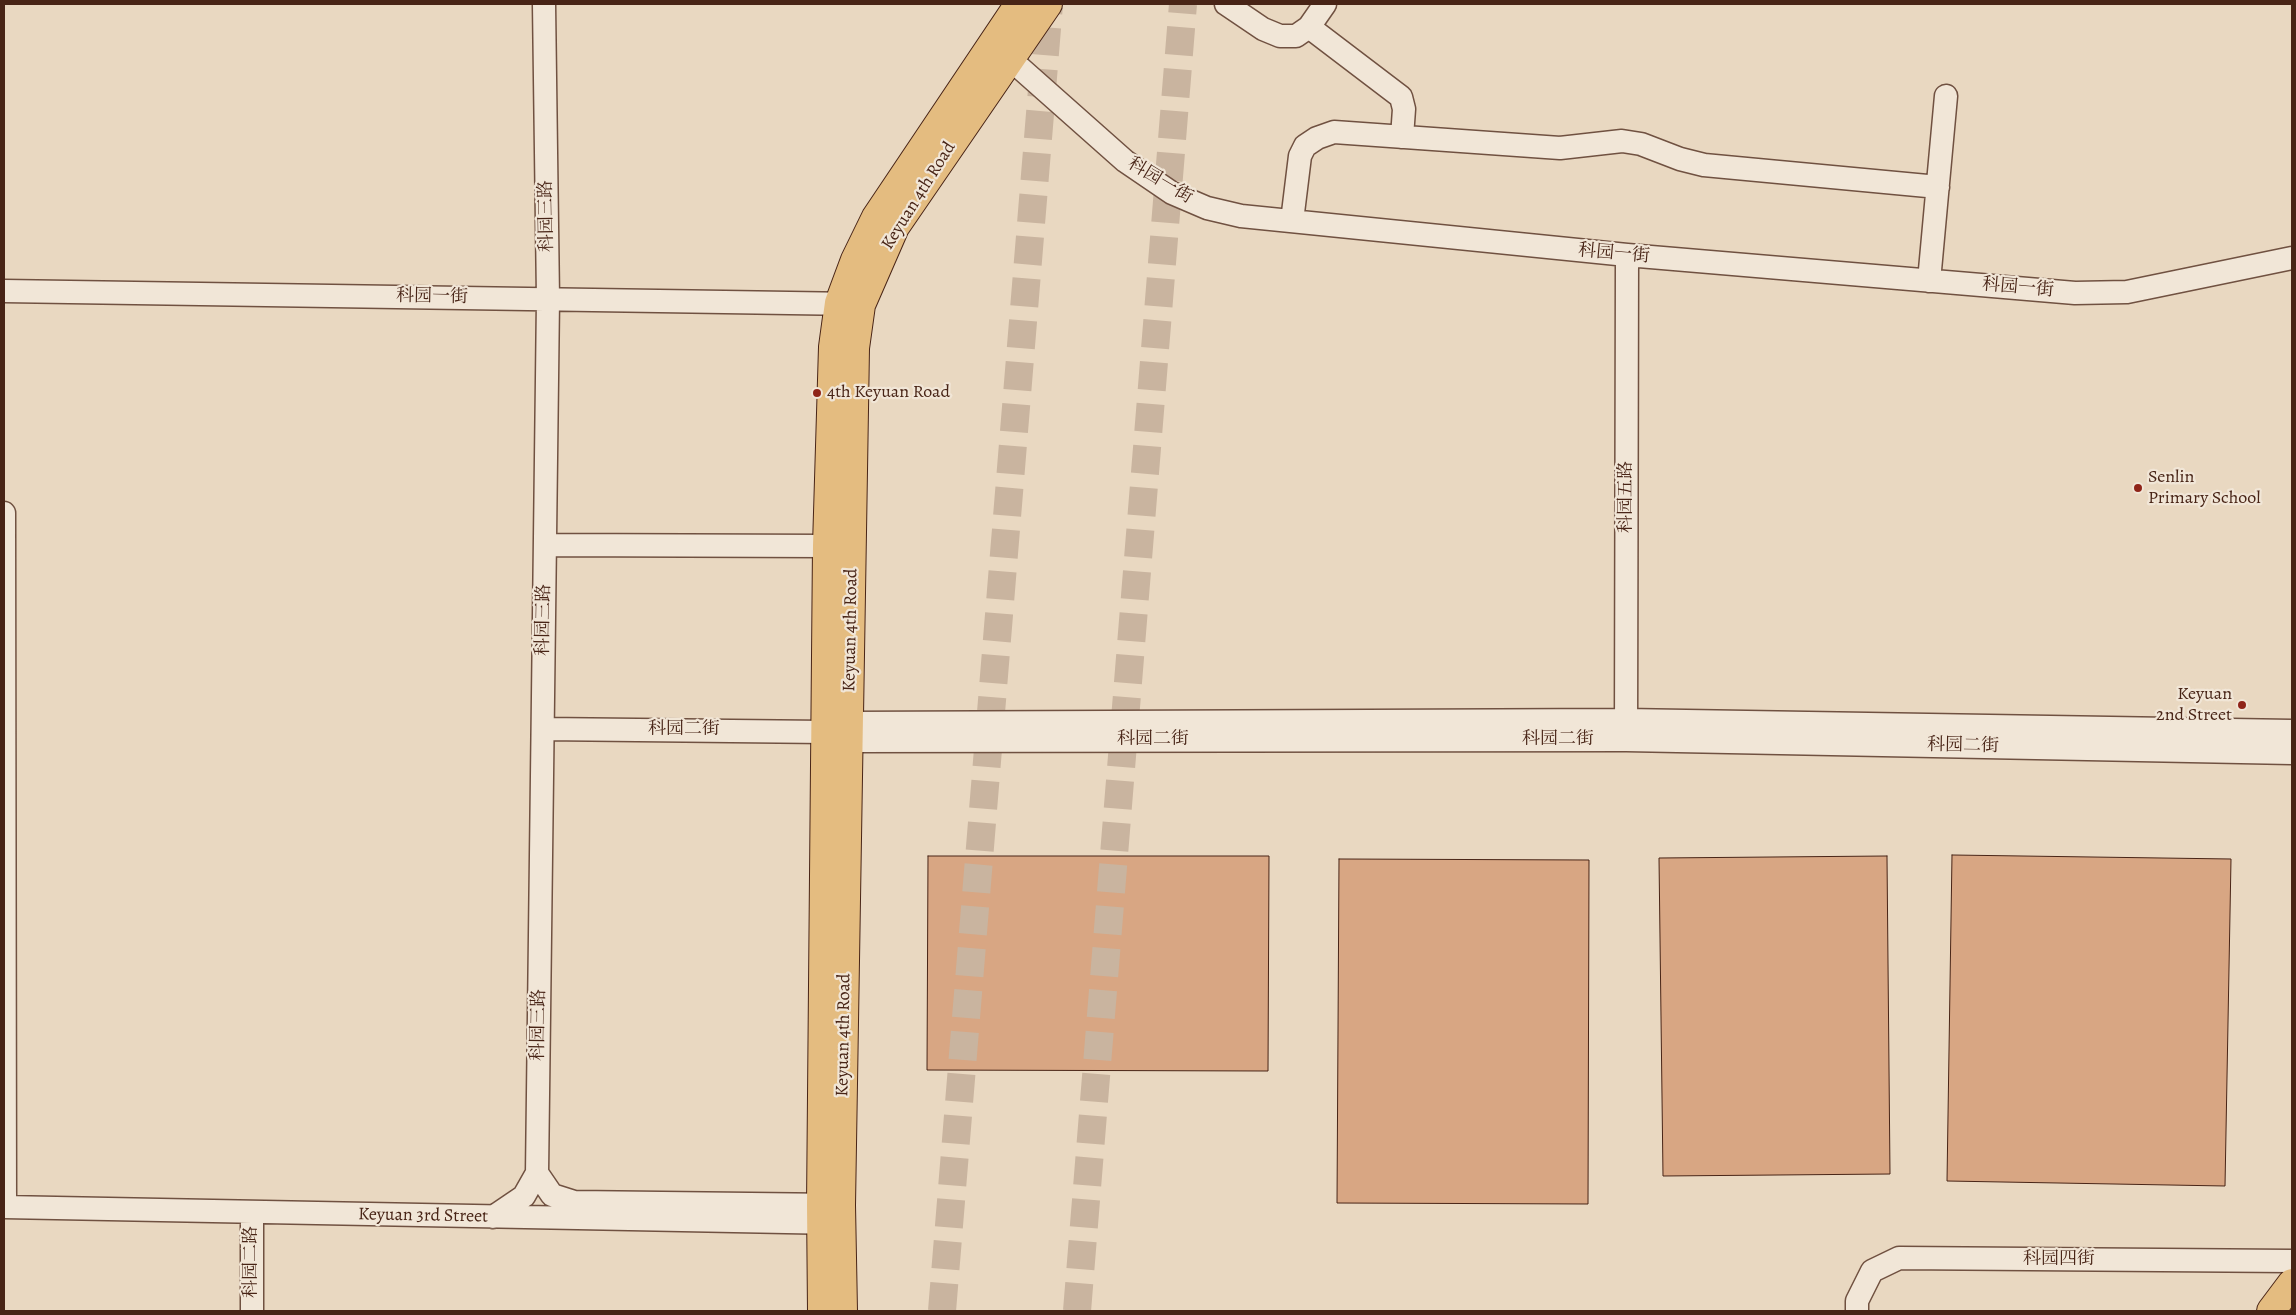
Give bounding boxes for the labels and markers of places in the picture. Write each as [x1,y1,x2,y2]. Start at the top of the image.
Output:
place label: 4th Keyuan Road [827,382,950,404]
marker: 4th Keyuan Road [811,387,823,399]
place label: Senlin Primary School [2148,467,2261,509]
marker: Senlin Primary School [2132,482,2144,494]
place label: Keyuan 2nd Street [2156,684,2232,726]
marker: Keyuan 2nd Street [2236,699,2248,711]

